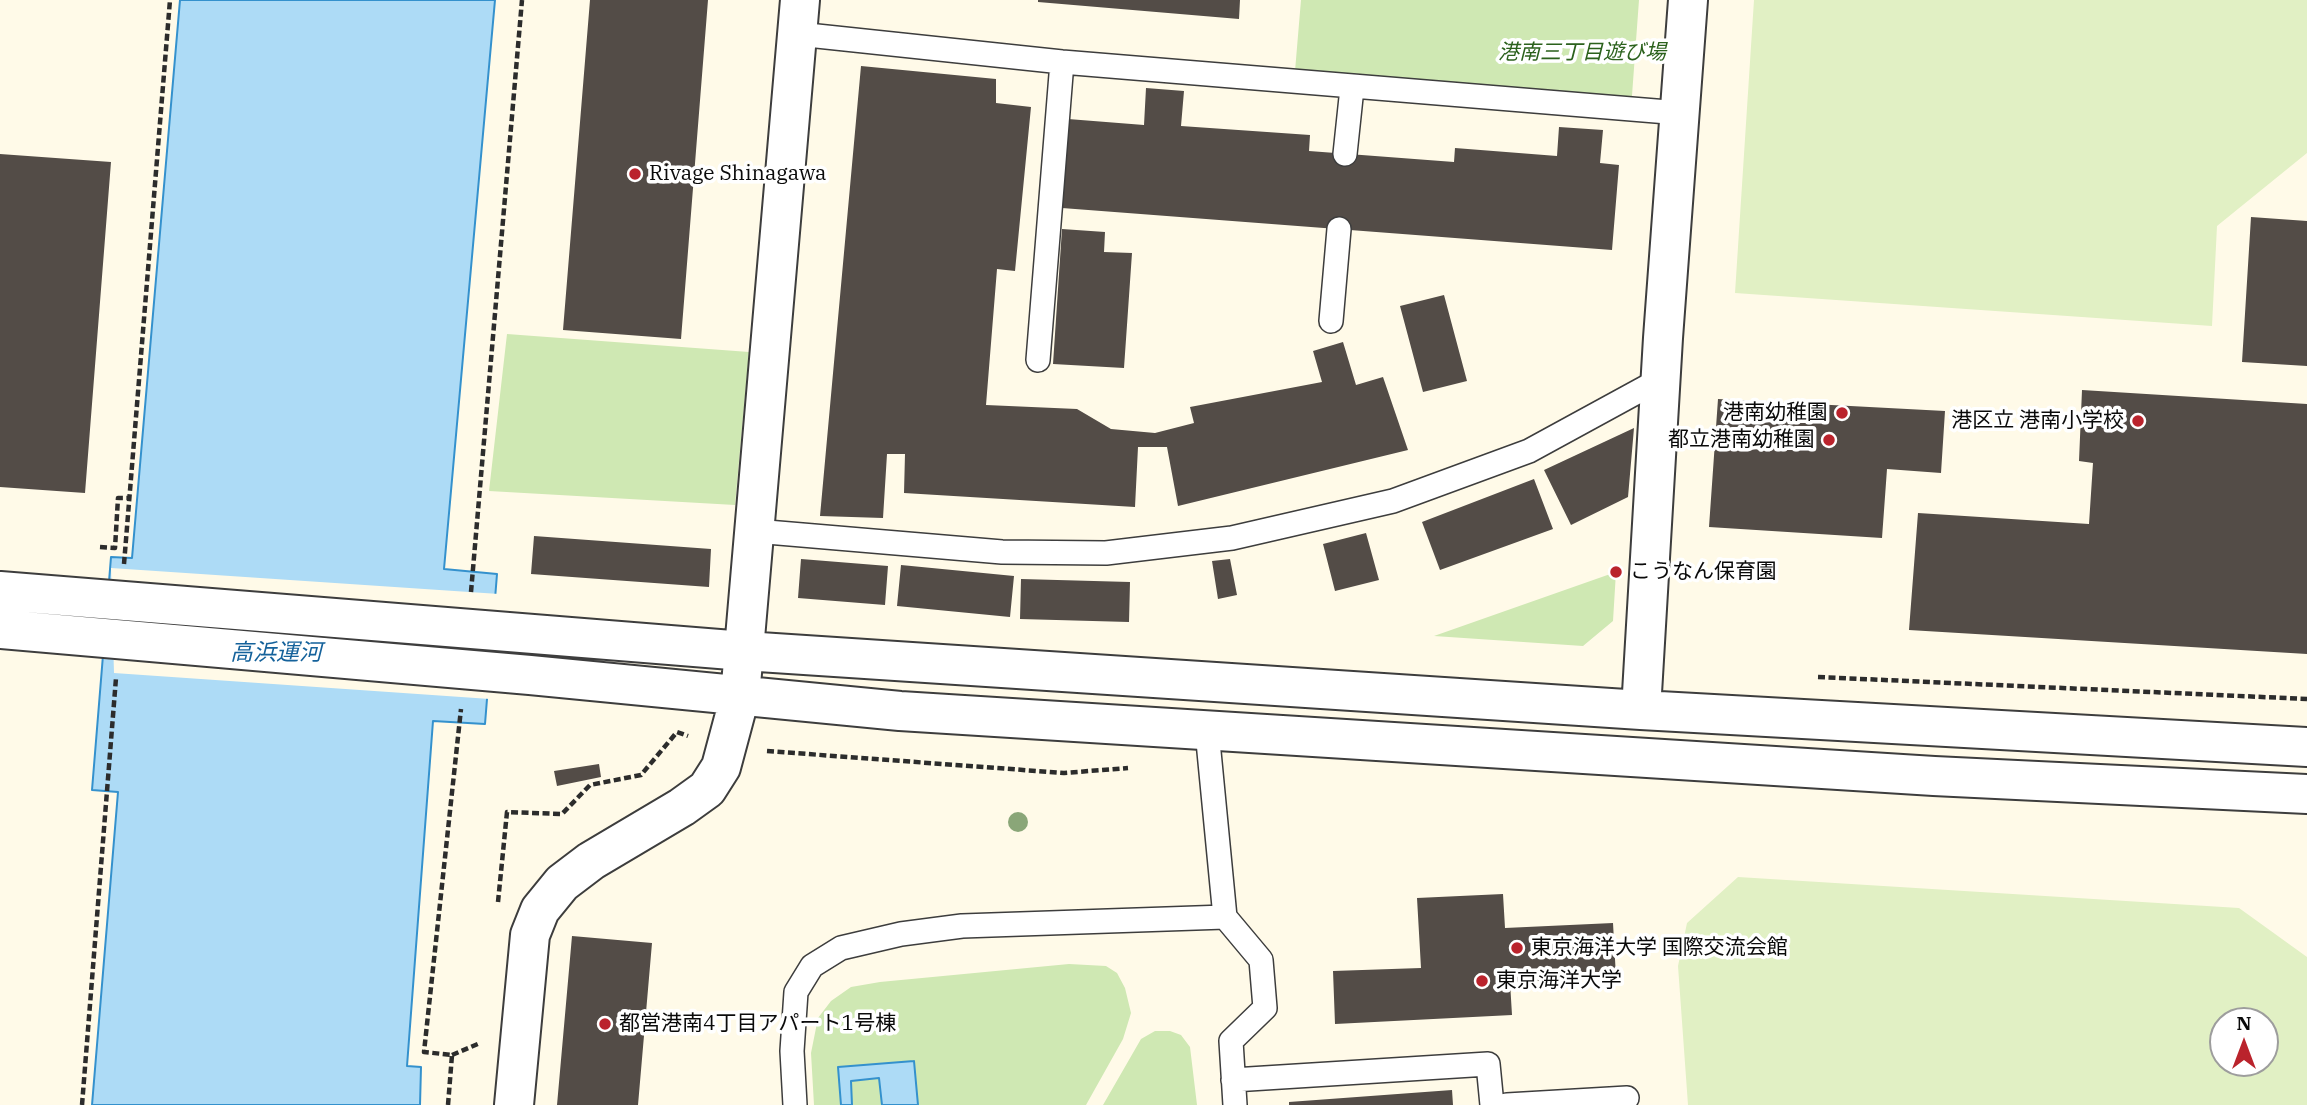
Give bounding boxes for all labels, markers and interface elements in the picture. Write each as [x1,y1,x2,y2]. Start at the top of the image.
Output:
park label: 港南三丁目遊び場 [1498,40,1666,66]
place label: Rivage Shinagawa [649,161,827,187]
marker: Rivage Shinagawa [627,166,643,182]
place label: 港南幼稚園 [1723,400,1828,426]
marker: 港南幼稚園 [1834,405,1850,421]
place label: 港区立 港南小学校 [1951,408,2124,434]
marker: 港区立 港南小学校 [2130,413,2146,429]
place label: 都立港南幼稚園 [1668,427,1815,453]
marker: 都立港南幼稚園 [1821,432,1837,448]
place label: こうなん保育園 [1630,559,1777,585]
marker: こうなん保育園 [1608,564,1624,580]
water label: 高浜運河 [230,639,322,667]
place label: 東京海洋大学 国際交流会館 [1531,935,1788,961]
marker: 東京海洋大学 国際交流会館 [1509,940,1525,956]
place label: 東京海洋大学 [1496,968,1622,994]
marker: 東京海洋大学 [1474,973,1490,989]
north arrow [2209,1007,2279,1077]
place label: 都営港南4丁目アパート1号棟 [619,1011,896,1037]
text: N [2236,1011,2252,1035]
marker: 都営港南4丁目アパート1号棟 [597,1016,613,1032]

